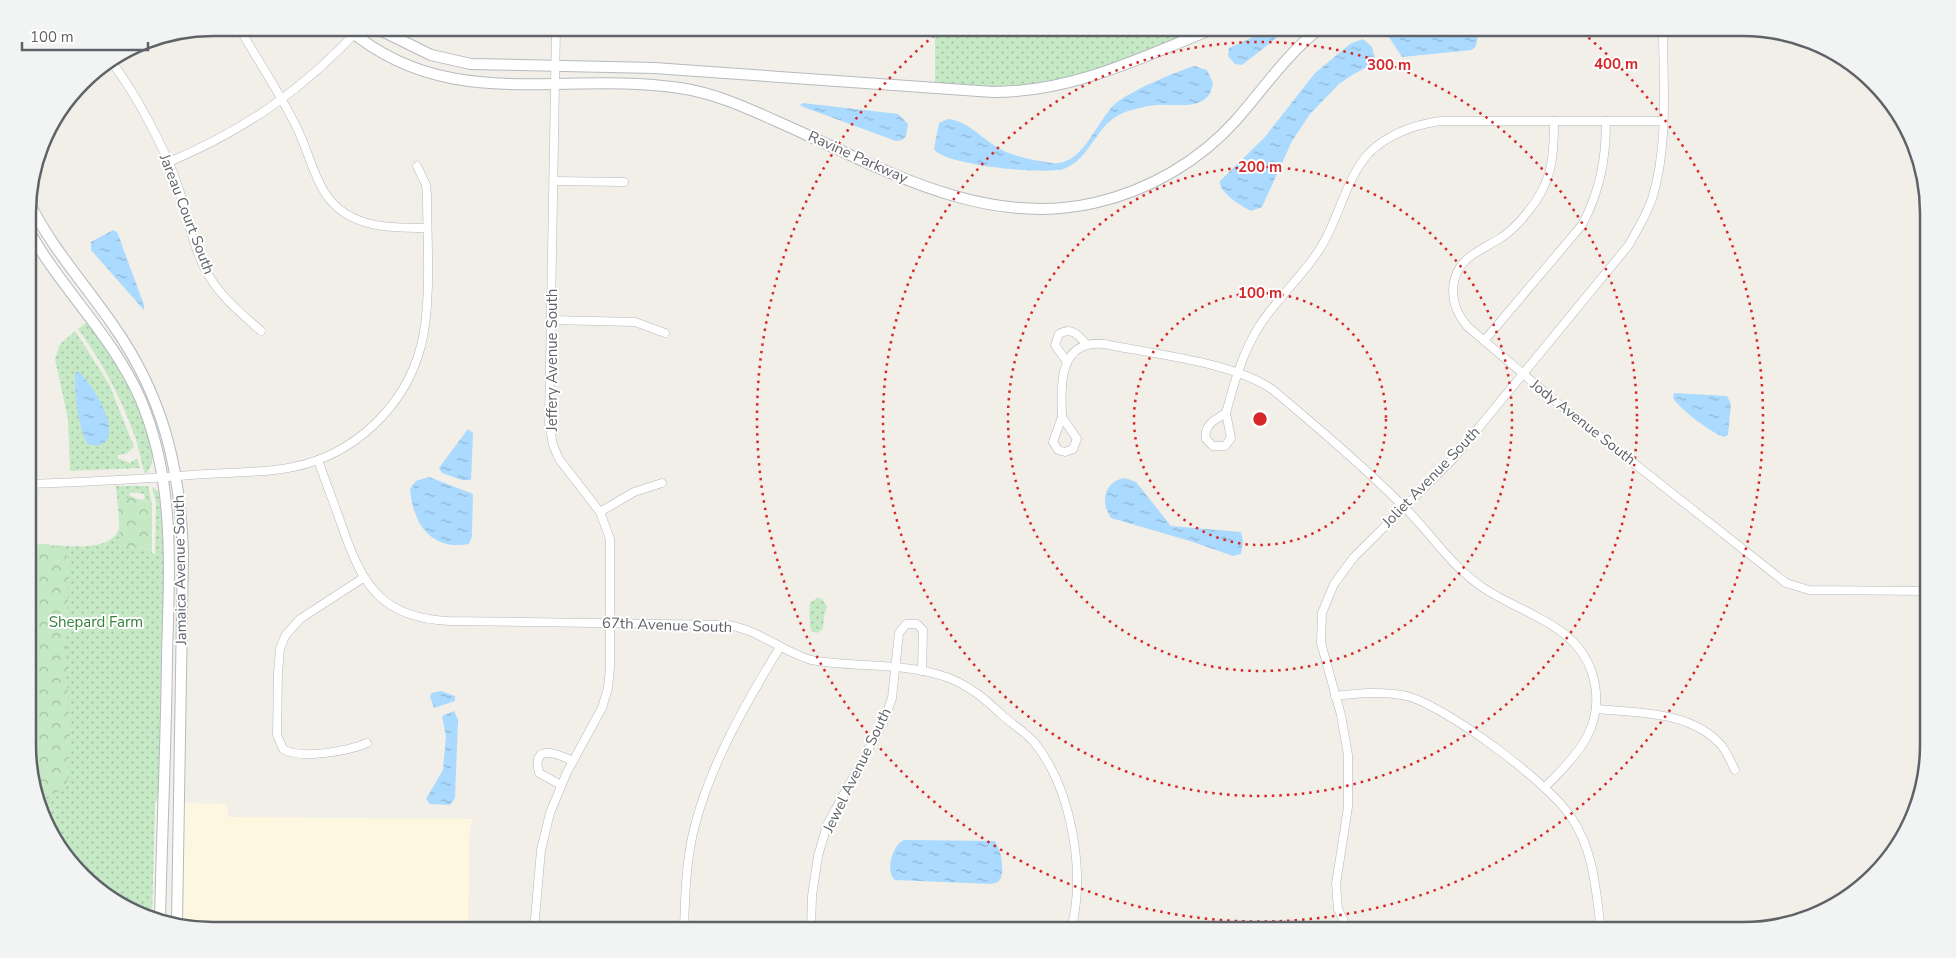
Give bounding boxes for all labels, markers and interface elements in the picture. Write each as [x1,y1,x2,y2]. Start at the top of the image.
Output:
scale bar [22,20,149,52]
text: 100 m [30,27,74,47]
text: 400 m [1594,54,1638,74]
text: 300 m [1367,55,1411,75]
street label: Ravine Parkway [805,126,911,188]
street label: Jareau Court South [155,150,219,277]
text: 200 m [1238,157,1282,177]
text: 100 m [1238,283,1282,303]
street label: Jeffery Avenue South [542,289,562,432]
street label: Jody Avenue South [1526,374,1640,469]
centre of rings [1251,410,1269,428]
street label: Joliet Avenue South [1377,422,1484,532]
street label: Jamaica Avenue South [169,495,191,646]
park label: Shepard Farm [49,612,143,632]
street label: 67th Avenue South [602,613,732,637]
street label: Jewel Avenue South [818,704,896,836]

